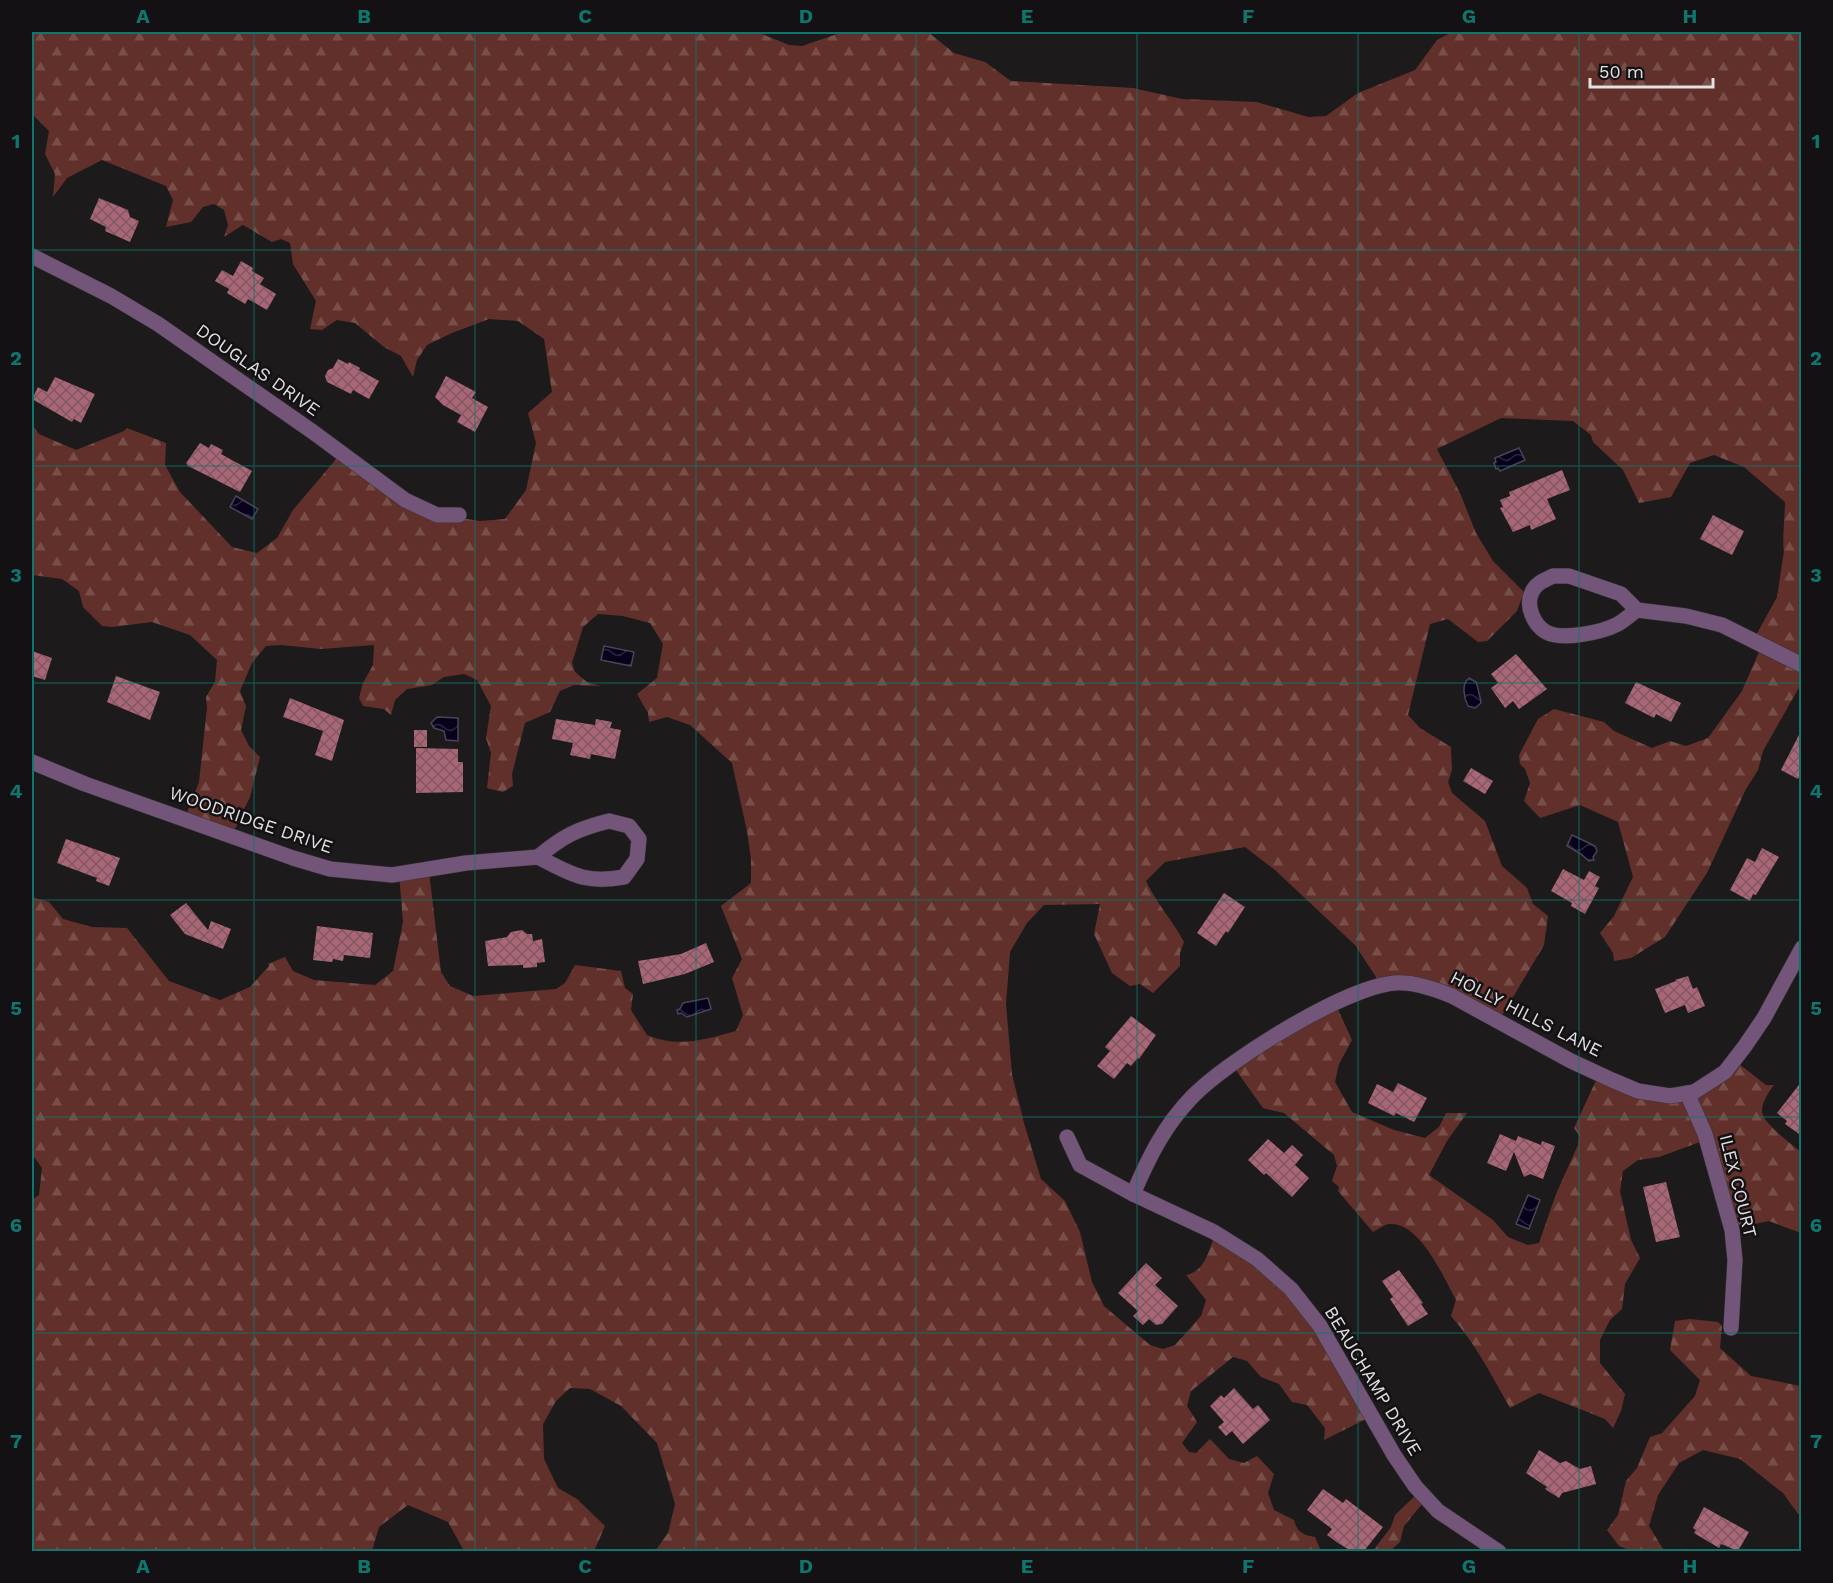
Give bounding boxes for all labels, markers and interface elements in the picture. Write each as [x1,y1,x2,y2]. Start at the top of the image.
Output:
text: A [136,4,150,28]
text: B [357,4,371,28]
text: C [578,4,592,28]
text: D [799,4,813,28]
text: E [1021,4,1033,28]
text: F [1242,4,1254,28]
text: G [1462,4,1476,28]
text: H [1683,4,1697,28]
scale bar [1590,51,1713,89]
text: 50 m [1599,61,1644,82]
text: 1 [12,129,20,153]
text: 1 [1812,129,1820,153]
street label: DOUGLAS DRIVE [193,319,324,420]
text: 2 [10,346,22,370]
text: 2 [1810,346,1822,370]
text: 3 [10,563,22,587]
text: 3 [1810,563,1822,587]
text: 4 [10,779,23,803]
text: 4 [1810,779,1823,803]
street label: WOODRIDGE DRIVE [167,782,336,857]
street label: HOLLY HILLS LANE [1447,966,1605,1061]
text: 5 [10,996,22,1020]
text: 5 [1810,996,1822,1020]
street label: ILEX COURT [1716,1132,1761,1240]
text: 6 [10,1213,22,1237]
text: 6 [1810,1213,1822,1237]
street label: BEAUCHAMP DRIVE [1321,1302,1426,1459]
text: 7 [10,1429,22,1453]
text: 7 [1810,1429,1822,1453]
text: A [136,1554,150,1578]
text: B [357,1554,371,1578]
text: C [578,1554,592,1578]
text: D [799,1554,813,1578]
text: E [1021,1554,1033,1578]
text: F [1242,1554,1254,1578]
text: G [1462,1554,1476,1578]
text: H [1683,1554,1697,1578]

